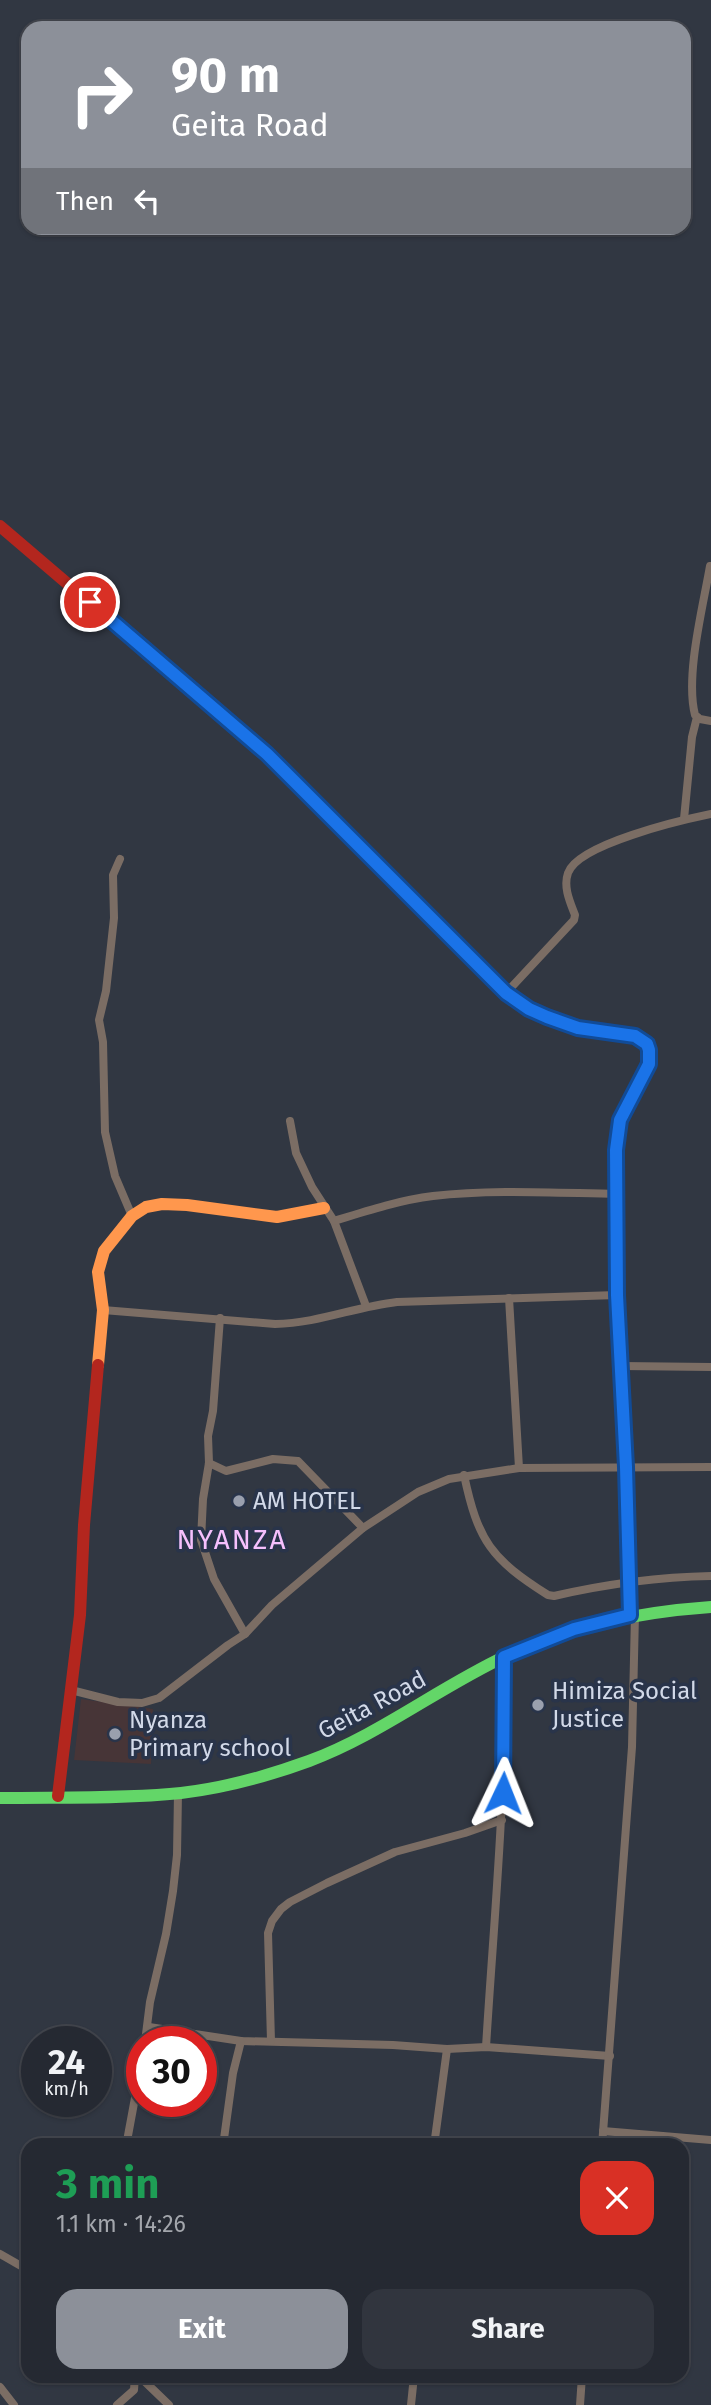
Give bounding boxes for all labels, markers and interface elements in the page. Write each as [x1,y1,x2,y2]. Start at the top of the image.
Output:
text: 90 m [171,46,280,105]
icon: right [56,49,147,140]
text: Geita Road [171,106,329,144]
icon: left [128,182,166,220]
text: Then [56,186,114,217]
pin [60,572,120,632]
icon: arrive [71,583,109,621]
place label: AM HOTEL [253,1487,361,1515]
marker: AM HOTEL [231,1493,247,1509]
district label: NYANZA [177,1523,287,1556]
street label: Geita Road [313,1665,431,1745]
place label: Himiza Social Justice [552,1677,697,1733]
marker: Himiza Social Justice [530,1697,546,1713]
place label: Nyanza Primary school [129,1706,291,1762]
marker: Nyanza Primary school [107,1726,123,1742]
position arrow [466,1756,540,1830]
speed limit sign: 30 [126,2026,217,2117]
text: 24 [48,2041,85,2083]
text: km/h [44,2078,89,2100]
text: 3 min [56,2159,159,2209]
button: close [580,2161,654,2235]
text: 1.1 km · 14:26 [56,2210,186,2238]
button: Exit [56,2289,348,2369]
button: Share [362,2289,654,2369]

